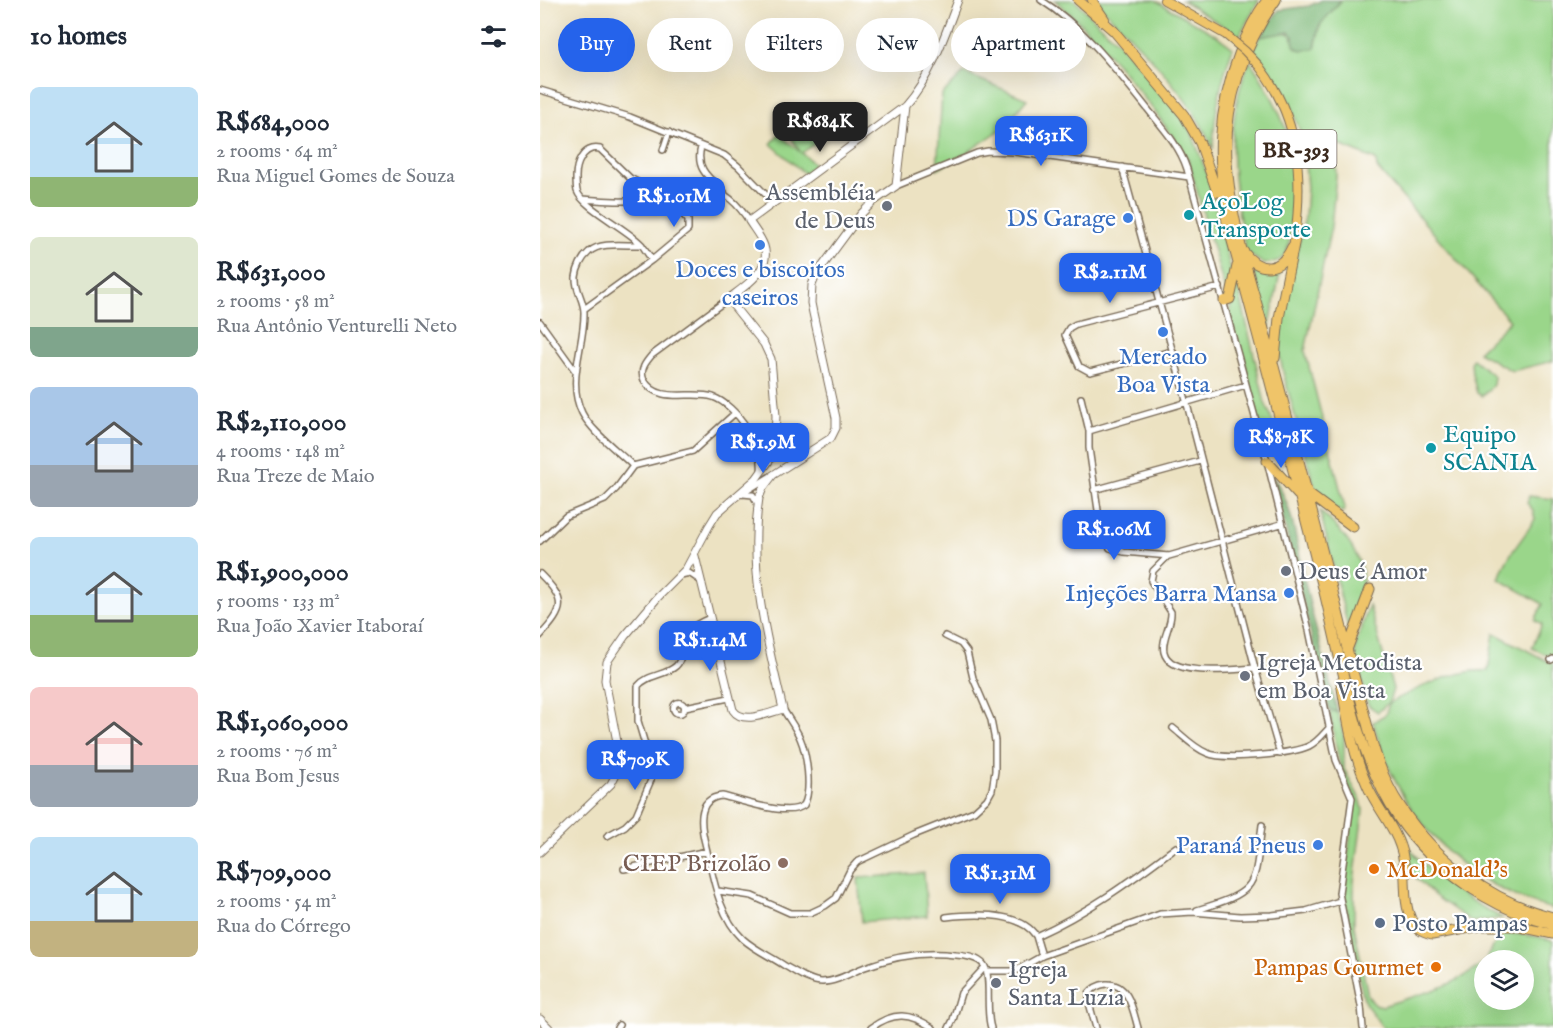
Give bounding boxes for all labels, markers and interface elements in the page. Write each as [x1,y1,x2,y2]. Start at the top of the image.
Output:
chip: Buy [558,18,635,72]
chip: Rent [647,18,733,72]
chip: Filters [745,18,844,72]
chip: New [856,18,939,72]
chip: Apartment [951,18,1086,72]
text: 10 homes [30,20,127,53]
icon: filters [477,20,510,53]
pin: R$684K [771,102,869,153]
text: R$684,000 [216,106,330,139]
text: R$684K [787,109,853,134]
icon: home [78,111,150,183]
pin: R$631K [992,116,1090,167]
text: R$631K [1009,123,1073,148]
road number: BR-393 [1256,130,1336,168]
text: 2 rooms · 64 m² [216,139,338,164]
text: Rua Miguel Gomes de Souza [216,164,455,189]
pin: R$1.01M [619,177,729,228]
place label: Assembléia de Deus [764,178,876,237]
text: R$1.01M [637,184,711,209]
place label: AçoLog Transporte [1200,187,1311,246]
marker: Assembléia de Deus [880,199,894,213]
place label: DS Garage [1007,204,1116,235]
marker: AçoLog Transporte [1182,208,1196,222]
marker: DS Garage [1121,211,1135,225]
marker: Doces e biscoitos caseiros [753,238,767,252]
pin: R$2.11M [1055,253,1165,304]
place label: Doces e biscoitos caseiros [675,255,845,314]
text: R$631,000 [216,256,326,289]
text: R$2.11M [1073,260,1147,285]
icon: home [78,261,150,333]
text: 2 rooms · 58 m² [216,289,335,314]
text: Rua Antônio Venturelli Neto [216,314,457,339]
marker: Mercado Boa Vista [1156,325,1170,339]
place label: Mercado Boa Vista [1116,342,1210,401]
text: R$2,110,000 [216,406,346,439]
icon: home [78,411,150,483]
pin: R$878K [1232,418,1330,469]
place label: Equipo SCANIA [1443,420,1537,479]
pin: R$1.9M [714,423,812,474]
text: R$878K [1248,425,1314,450]
text: R$1.9M [730,430,796,455]
text: 4 rooms · 148 m² [216,439,345,464]
marker: Equipo SCANIA [1424,441,1438,455]
text: Rua Treze de Maio [216,464,375,489]
pin: R$1.06M [1059,510,1169,561]
text: R$1.06M [1077,517,1152,542]
text: R$1,900,000 [216,556,349,589]
place label: Deus é Amor [1298,557,1427,588]
icon: home [78,561,150,633]
marker: Deus é Amor [1279,564,1293,578]
place label: Injeções Barra Mansa [1065,579,1278,610]
marker: Injeções Barra Mansa [1282,586,1296,600]
text: 5 rooms · 133 m² [216,589,340,614]
text: Rua João Xavier Itaboraí [216,614,423,639]
pin: R$1.14M [655,621,765,672]
text: R$1.14M [673,628,747,653]
place label: Igreja Metodista em Boa Vista [1257,648,1423,707]
marker: Igreja Metodista em Boa Vista [1238,669,1252,683]
text: R$1,060,000 [216,706,348,739]
icon: home [78,711,150,783]
text: 2 rooms · 76 m² [216,739,337,764]
pin: R$709K [586,740,684,791]
text: R$709K [601,747,669,772]
text: Rua Bom Jesus [216,764,340,789]
place label: Paraná Pneus [1176,831,1306,862]
marker: Paraná Pneus [1311,838,1325,852]
place label: CIEP Brizolão [623,849,771,880]
pin: R$1.31M [945,854,1055,905]
place label: McDonald's [1386,855,1508,886]
text: R$709,000 [216,856,332,889]
marker: CIEP Brizolão [776,856,790,870]
icon: home [78,861,150,933]
text: R$1.31M [964,861,1036,886]
marker: McDonald's [1367,862,1381,876]
text: 2 rooms · 54 m² [216,889,337,914]
place label: Posto Pampas [1392,909,1528,940]
text: Rua do Córrego [216,914,351,939]
marker: Posto Pampas [1373,916,1387,930]
map controls [1474,950,1534,1010]
button: layers [1474,950,1534,1010]
place label: Pampas Gourmet [1253,953,1424,984]
place label: Igreja Santa Luzia [1008,955,1125,1014]
marker: Pampas Gourmet [1429,960,1443,974]
marker: Igreja Santa Luzia [989,976,1003,990]

